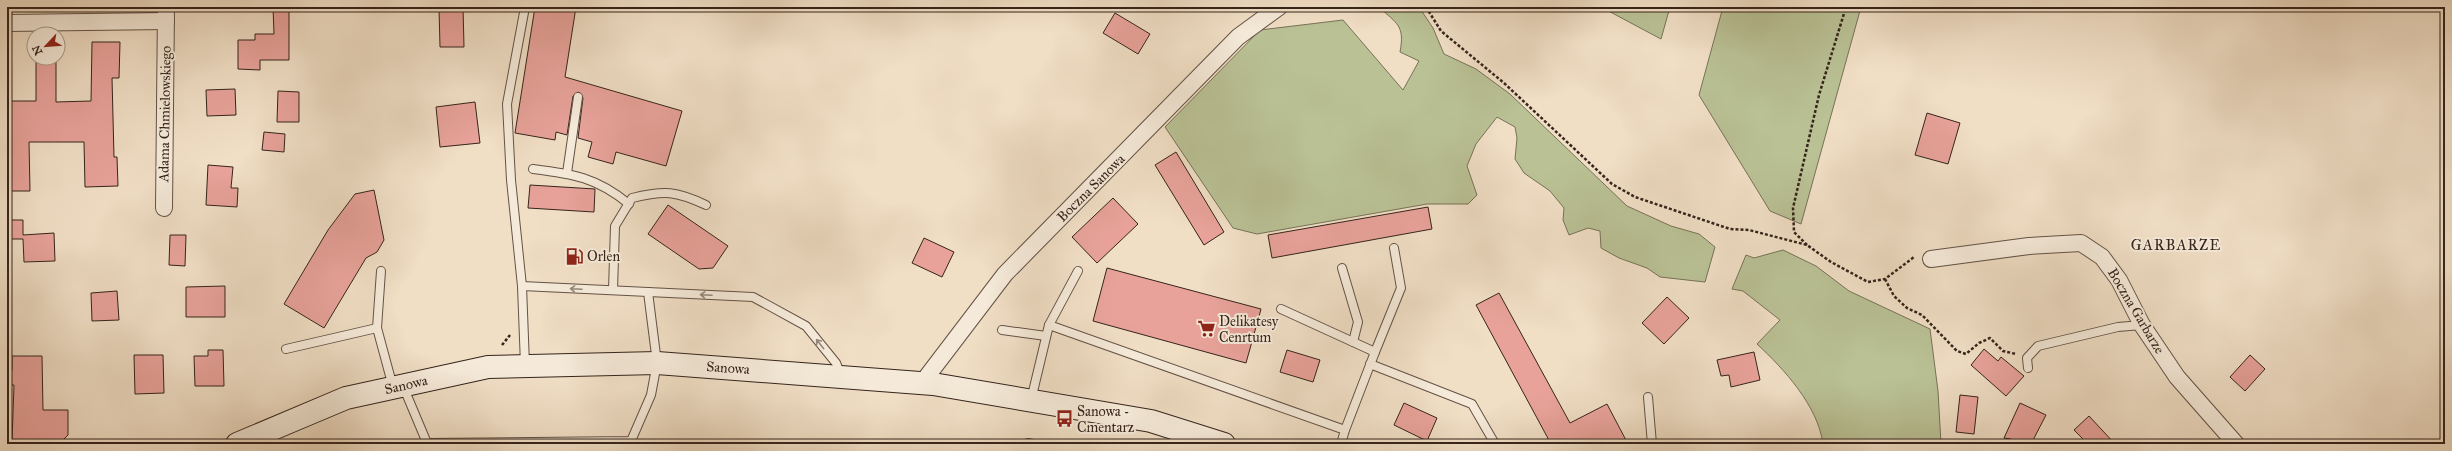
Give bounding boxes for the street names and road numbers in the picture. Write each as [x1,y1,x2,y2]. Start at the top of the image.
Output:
street label: Adama Chmielowskiego [155,46,175,183]
street label: Boczna Sanowa [1054,150,1129,225]
street label: Boczna Garbarze [2104,265,2168,357]
street label: Sanowa [706,358,750,378]
street label: Sanowa [383,372,429,398]

